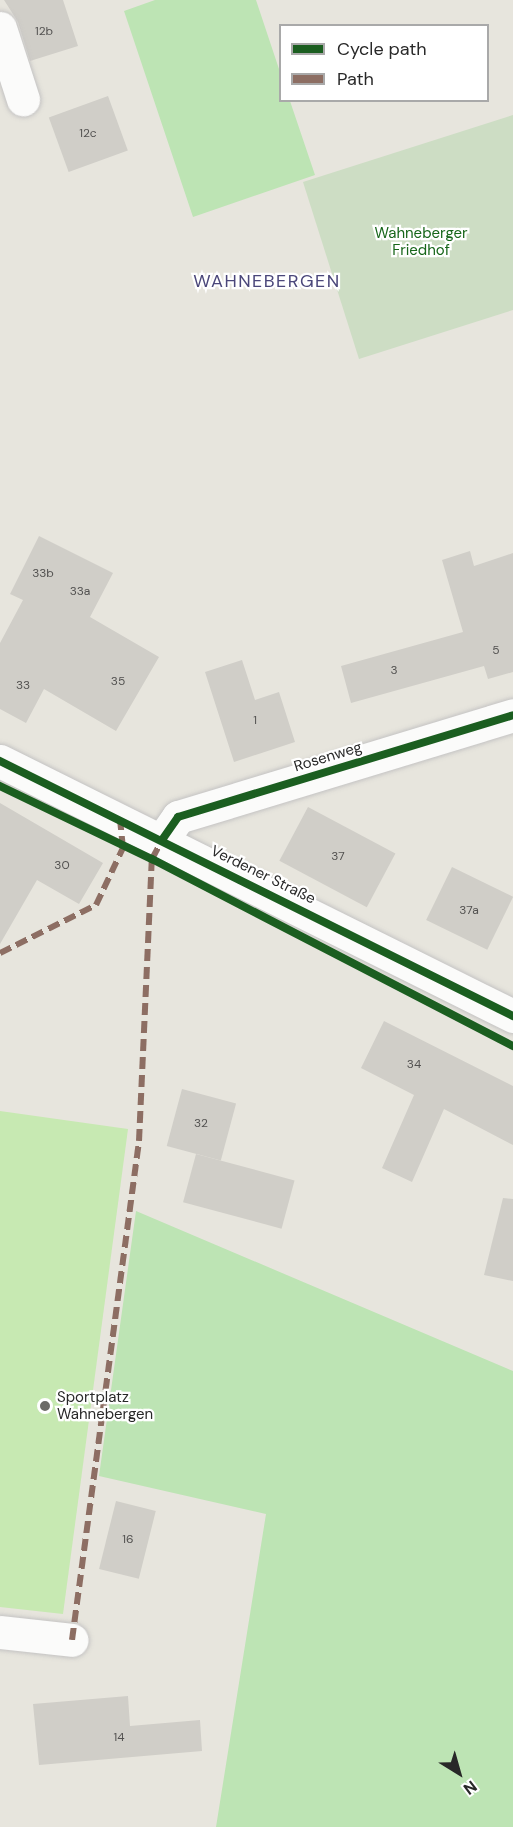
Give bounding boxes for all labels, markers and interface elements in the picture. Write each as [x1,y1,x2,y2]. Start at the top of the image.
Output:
legend [279,24,489,102]
house number: 12b [35,25,53,39]
text: Cycle path [337,37,427,61]
text: Path [337,67,374,91]
house number: 12c [79,127,97,141]
park label: Wahneberger Friedhof [374,224,468,259]
district label: WAHNEBERGEN [193,270,341,292]
house number: 33b [32,567,54,581]
house number: 33a [70,585,90,599]
house number: 5 [492,644,500,658]
house number: 3 [390,664,398,678]
house number: 35 [111,675,125,689]
house number: 33 [16,679,30,693]
house number: 1 [253,714,257,728]
street label: Rosenweg [292,738,364,776]
street label: Verdener Straße [208,842,318,908]
house number: 37 [331,850,345,864]
house number: 30 [54,859,70,873]
house number: 37a [459,904,479,918]
house number: 34 [407,1058,421,1072]
house number: 32 [194,1117,208,1131]
place label: Sportplatz Wahnebergen [57,1388,153,1423]
marker: Sportplatz Wahnebergen [38,1399,52,1413]
house number: 16 [122,1533,134,1547]
house number: 14 [113,1731,125,1745]
north arrow [429,1743,489,1803]
text: N [459,1776,481,1800]

